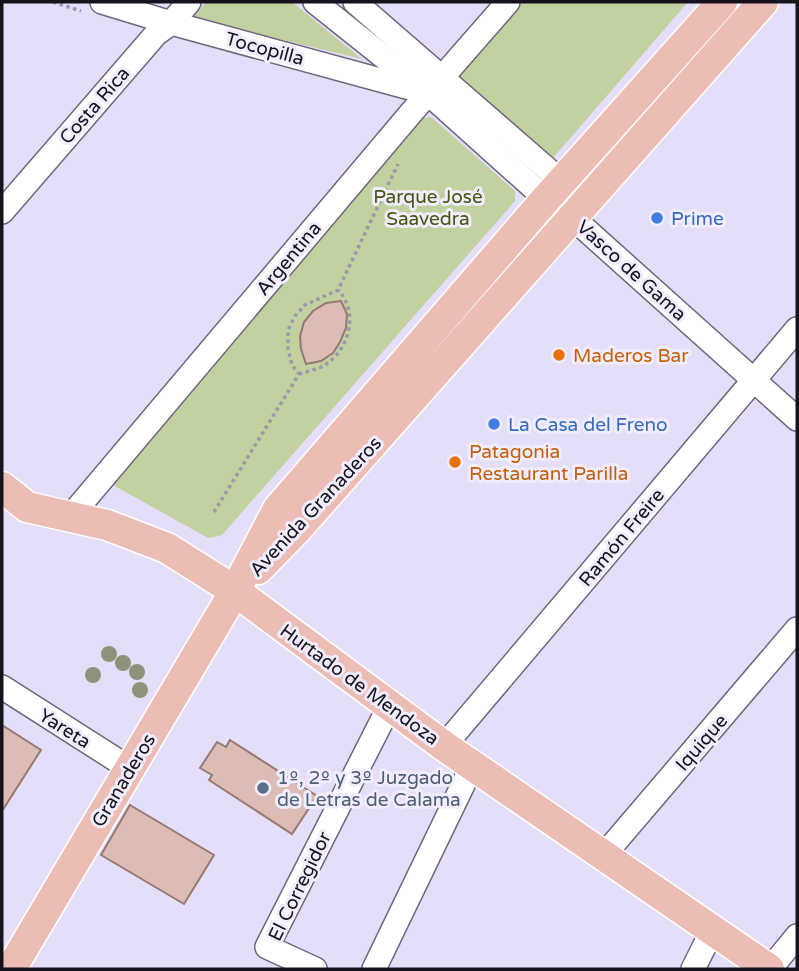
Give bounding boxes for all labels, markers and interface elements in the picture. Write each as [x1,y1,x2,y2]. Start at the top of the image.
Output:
street label: Tocopilla [223,28,306,70]
street label: Costa Rica [55,62,134,149]
park label: Parque José Saavedra [373,186,483,230]
place label: Prime [671,208,724,230]
marker: Prime [649,210,665,226]
street label: Vasco de Gama [572,216,690,326]
street label: Argentina [252,217,326,300]
place label: Maderos Bar [573,345,689,367]
marker: Maderos Bar [551,347,567,363]
place label: La Casa del Freno [508,414,668,436]
marker: La Casa del Freno [486,416,502,432]
street label: Avenida Granaderos [245,432,386,581]
place label: Patagonia Restaurant Parilla [469,441,628,485]
marker: Patagonia Restaurant Parilla [447,454,463,470]
street label: Ramón Freire [574,484,669,591]
street label: Hurtado de Mendoza [276,620,443,750]
street label: Yareta [34,704,94,753]
street label: Iquique [671,710,732,775]
street label: Granaderos [87,730,160,831]
place label: 1º, 2º y 3º Juzgado de Letras de Calama [277,767,461,811]
marker: 1º, 2º y 3º Juzgado de Letras de Calama [255,780,271,796]
street label: El Corregidor [264,828,336,945]

